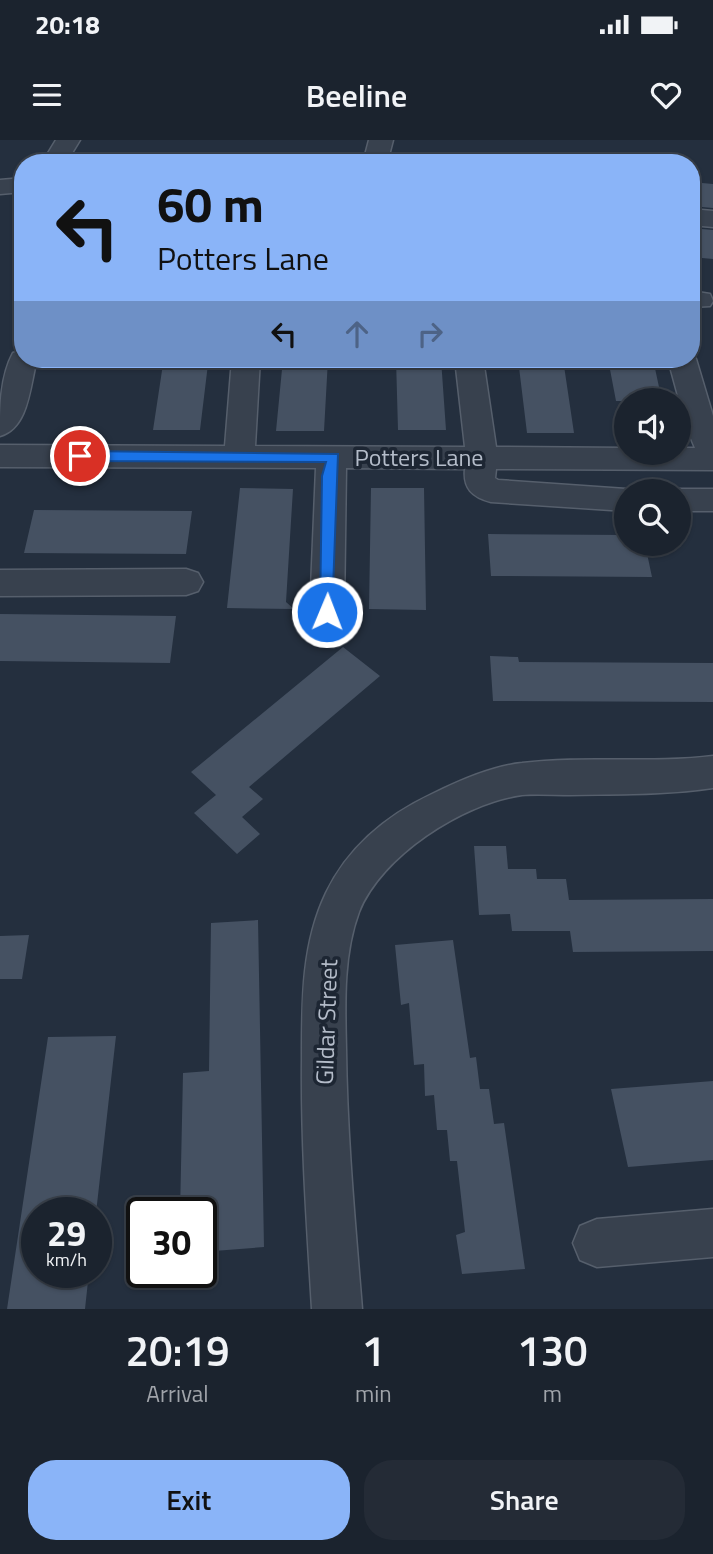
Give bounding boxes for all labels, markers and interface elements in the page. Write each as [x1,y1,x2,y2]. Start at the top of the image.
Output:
text: 20:18 [35,5,100,44]
text: Beeline [306,71,407,119]
icon: menu [28,76,66,114]
icon: heart [647,76,685,114]
text: 60 m [157,166,264,241]
icon: left [42,182,133,273]
text: Potters Lane [157,234,329,282]
icon: left [265,315,303,353]
icon: ahead [338,315,376,353]
icon: right [411,315,449,353]
map controls [614,388,691,556]
button: sound [614,388,691,465]
pin [50,426,110,486]
icon: arrive [61,437,99,475]
street label: Potters Lane [355,439,483,475]
button: search [614,479,691,556]
position arrow [290,575,364,649]
street label: Gildar Street [306,958,346,1085]
speed limit sign: 30 [126,1197,217,1288]
text: 29 [47,1206,86,1260]
text: km/h [46,1246,87,1273]
text: 20:19 [125,1318,230,1382]
text: 1 [362,1318,385,1382]
text: 130 [517,1318,588,1382]
text: Arrival [146,1376,209,1411]
text: min [355,1376,392,1411]
text: m [543,1376,562,1411]
button: Exit [28,1460,350,1540]
button: Share [364,1460,685,1540]

